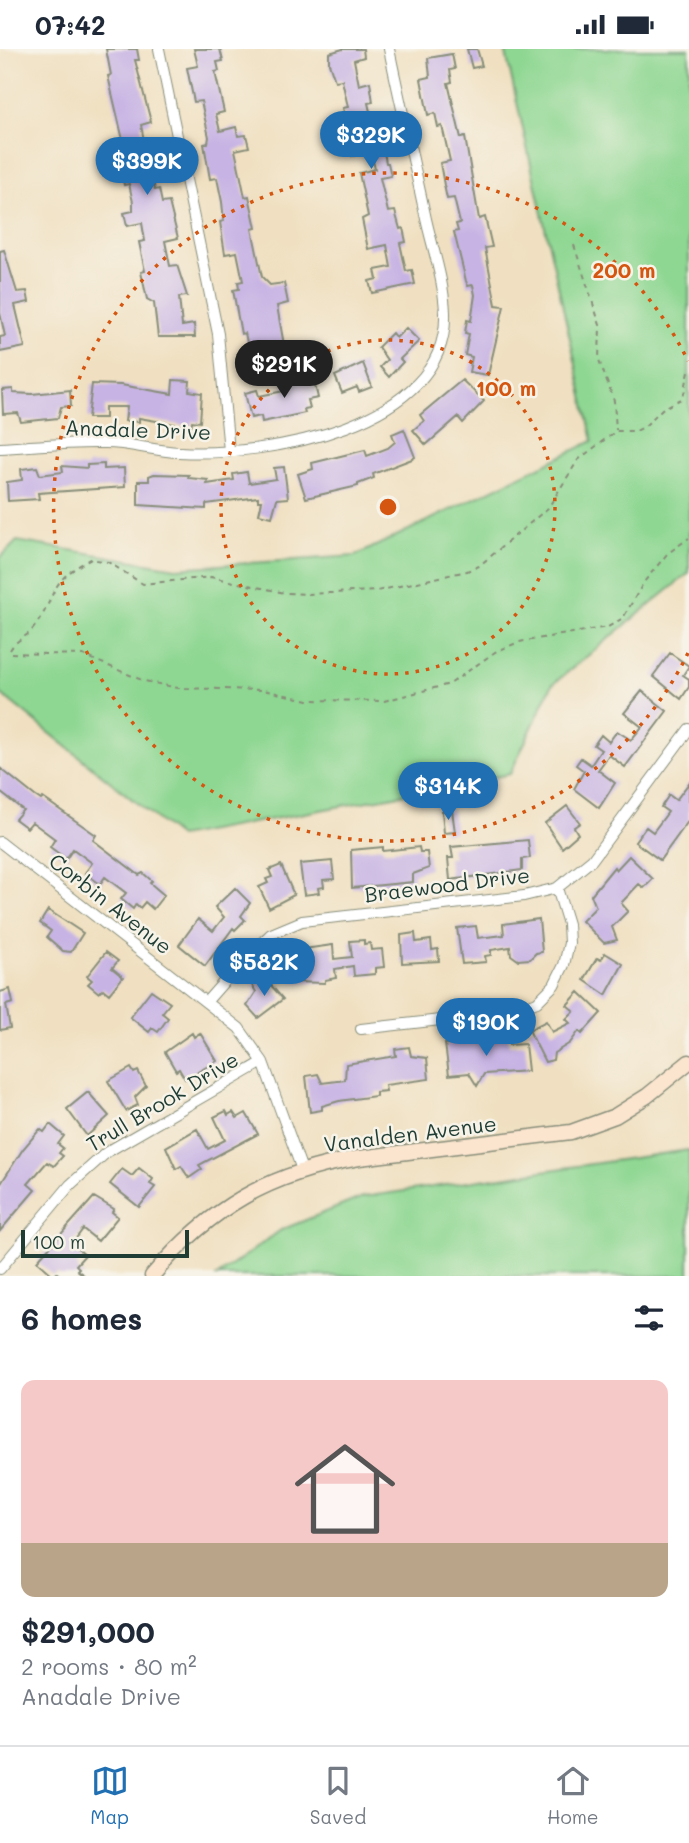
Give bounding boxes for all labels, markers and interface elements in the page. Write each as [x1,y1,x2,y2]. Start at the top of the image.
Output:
text: 07:42 [35,8,105,42]
pin: $329K [322,111,420,171]
text: $329K [336,119,406,149]
pin: $399K [98,137,196,197]
text: $399K [112,145,182,175]
text: 200 m [593,256,655,283]
pin: $291K [235,341,333,400]
text: $291K [251,348,317,378]
text: 100 m [476,374,536,401]
street label: Anadale Drive [65,413,211,445]
centre of rings [376,495,400,519]
pin: $314K [399,763,497,822]
text: $314K [414,770,482,800]
street label: Corbin Avenue [44,847,178,959]
street label: Braewood Drive [363,860,531,908]
pin: $582K [215,939,313,998]
text: $582K [229,946,299,976]
pin: $190K [437,999,535,1058]
text: $190K [452,1006,520,1036]
street label: Trull Brook Drive [81,1045,243,1157]
street label: Vanalden Avenue [322,1109,498,1157]
scale bar [21,1227,189,1259]
text: 100 m [32,1229,85,1254]
text: 6 homes [21,1298,142,1338]
icon: filters [630,1299,668,1337]
icon: home [282,1426,408,1552]
text: $291,000 [21,1611,155,1651]
text: 2 rooms · 80 m² [21,1651,197,1681]
text: Anadale Drive [21,1681,181,1711]
tab: Map [90,1762,129,1829]
tab: Saved [310,1762,366,1829]
tab: Home [547,1762,599,1829]

